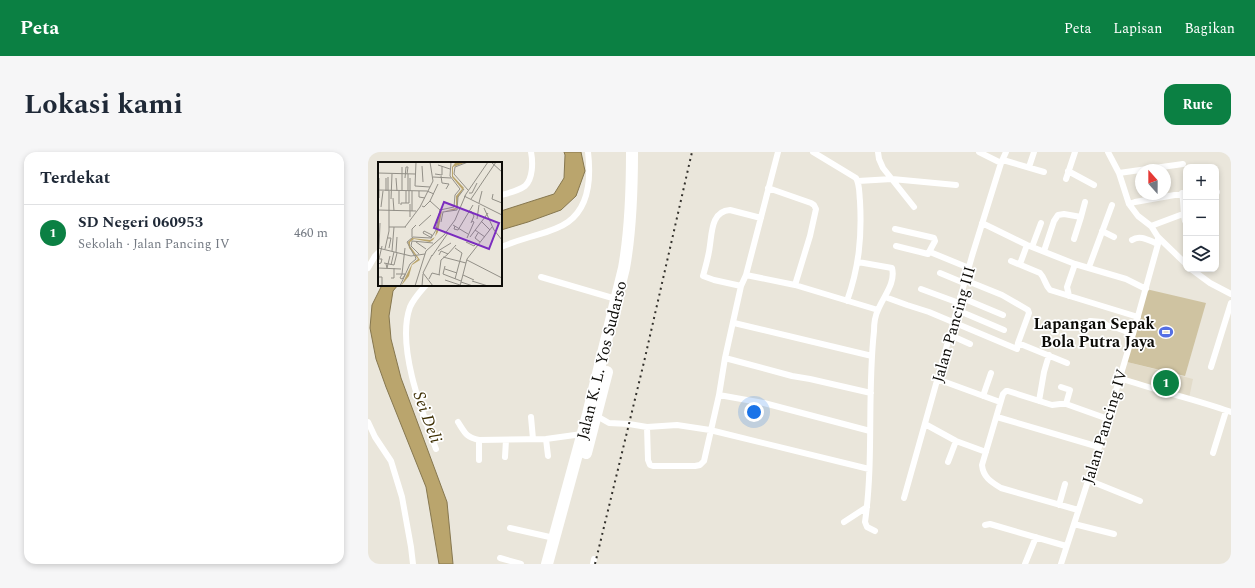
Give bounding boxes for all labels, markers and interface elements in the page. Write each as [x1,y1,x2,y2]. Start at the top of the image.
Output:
text: Peta [20,14,59,43]
text: Peta [1064,18,1091,39]
text: Lapisan [1113,18,1162,39]
text: Bagikan [1184,18,1235,39]
text: Lokasi kami [24,83,183,126]
button: Rute [1164,84,1231,125]
inset map [378,162,502,286]
north arrow [1135,164,1171,200]
map controls [1183,164,1219,272]
button: + [1183,164,1219,200]
text: Terdekat [40,165,110,191]
button: − [1183,200,1219,236]
text: SD Negeri 060953 [78,211,203,234]
text: 1 [49,223,57,243]
text: 460 m [294,223,328,243]
text: Sekolah · Jalan Pancing IV [78,234,230,254]
button: layers [1183,236,1219,272]
street label: Jalan Pancing III [926,263,982,385]
street label: Jalan K. L. Yos Sudarso [571,278,633,442]
place label: Lapangan Sepak Bola Putra Jaya [1033,312,1156,354]
sports icon: Lapangan Sepak Bola Putra Jaya [1158,324,1174,340]
street label: Jalan Pancing IV [1076,366,1134,487]
pin: 1 [1153,368,1179,398]
water label: Sei Deli [406,388,449,447]
your location [744,402,764,422]

